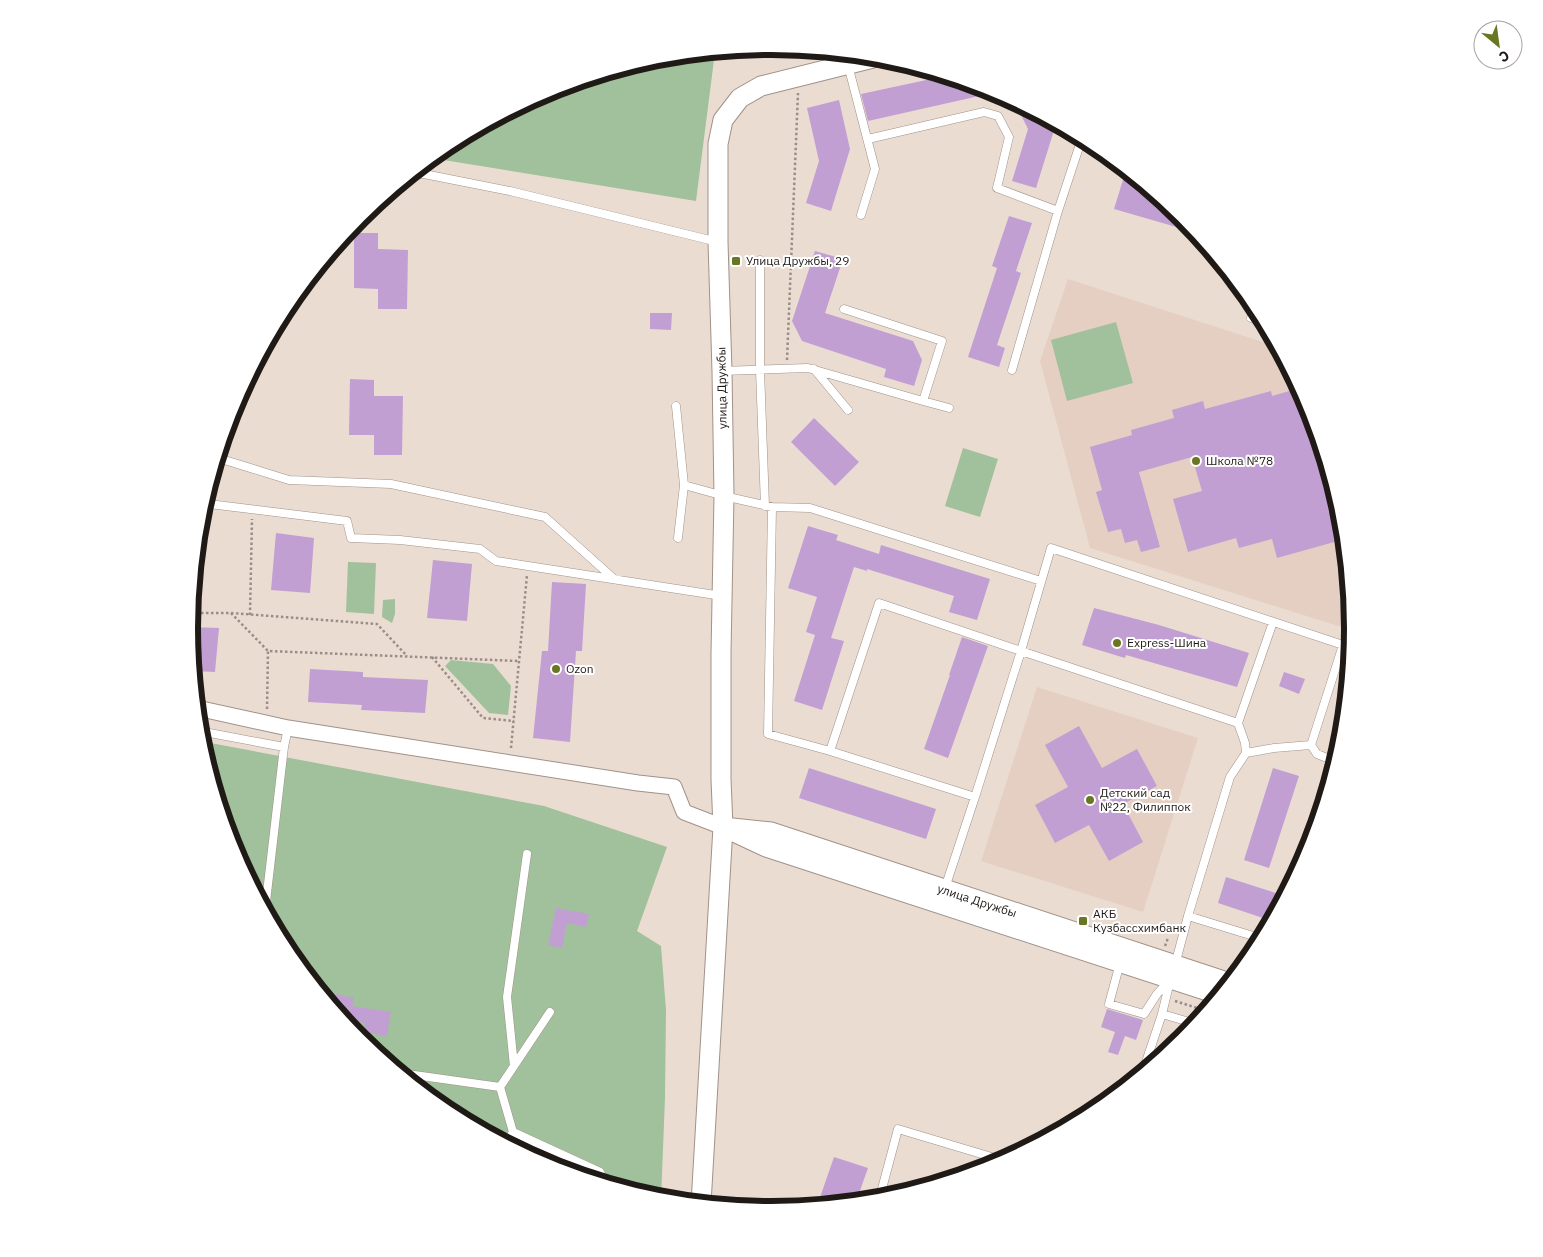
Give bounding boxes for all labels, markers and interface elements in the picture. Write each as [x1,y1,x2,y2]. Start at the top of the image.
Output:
north arrow [1473,20,1523,70]
text: С [1496,46,1513,66]
place label: Улица Дружбы, 29 [746,253,849,268]
marker: Улица Дружбы, 29 [730,255,742,267]
street label: улица Дружбы [713,347,730,429]
place label: Школа №78 [1206,453,1273,468]
marker: Школа №78 [1190,455,1202,467]
place label: Express-Шина [1127,635,1207,650]
marker: Express-Шина [1111,637,1123,649]
place label: Ozon [566,661,593,676]
marker: Ozon [550,663,562,675]
place label: Детский сад №22, Филиппок [1100,785,1191,814]
marker: Детский сад №22, Филиппок [1084,794,1096,806]
street label: улица Дружбы [936,881,1019,920]
place label: АКБ Кузбассхимбанк [1093,906,1186,935]
marker: АКБ Кузбассхимбанк [1077,915,1089,927]

